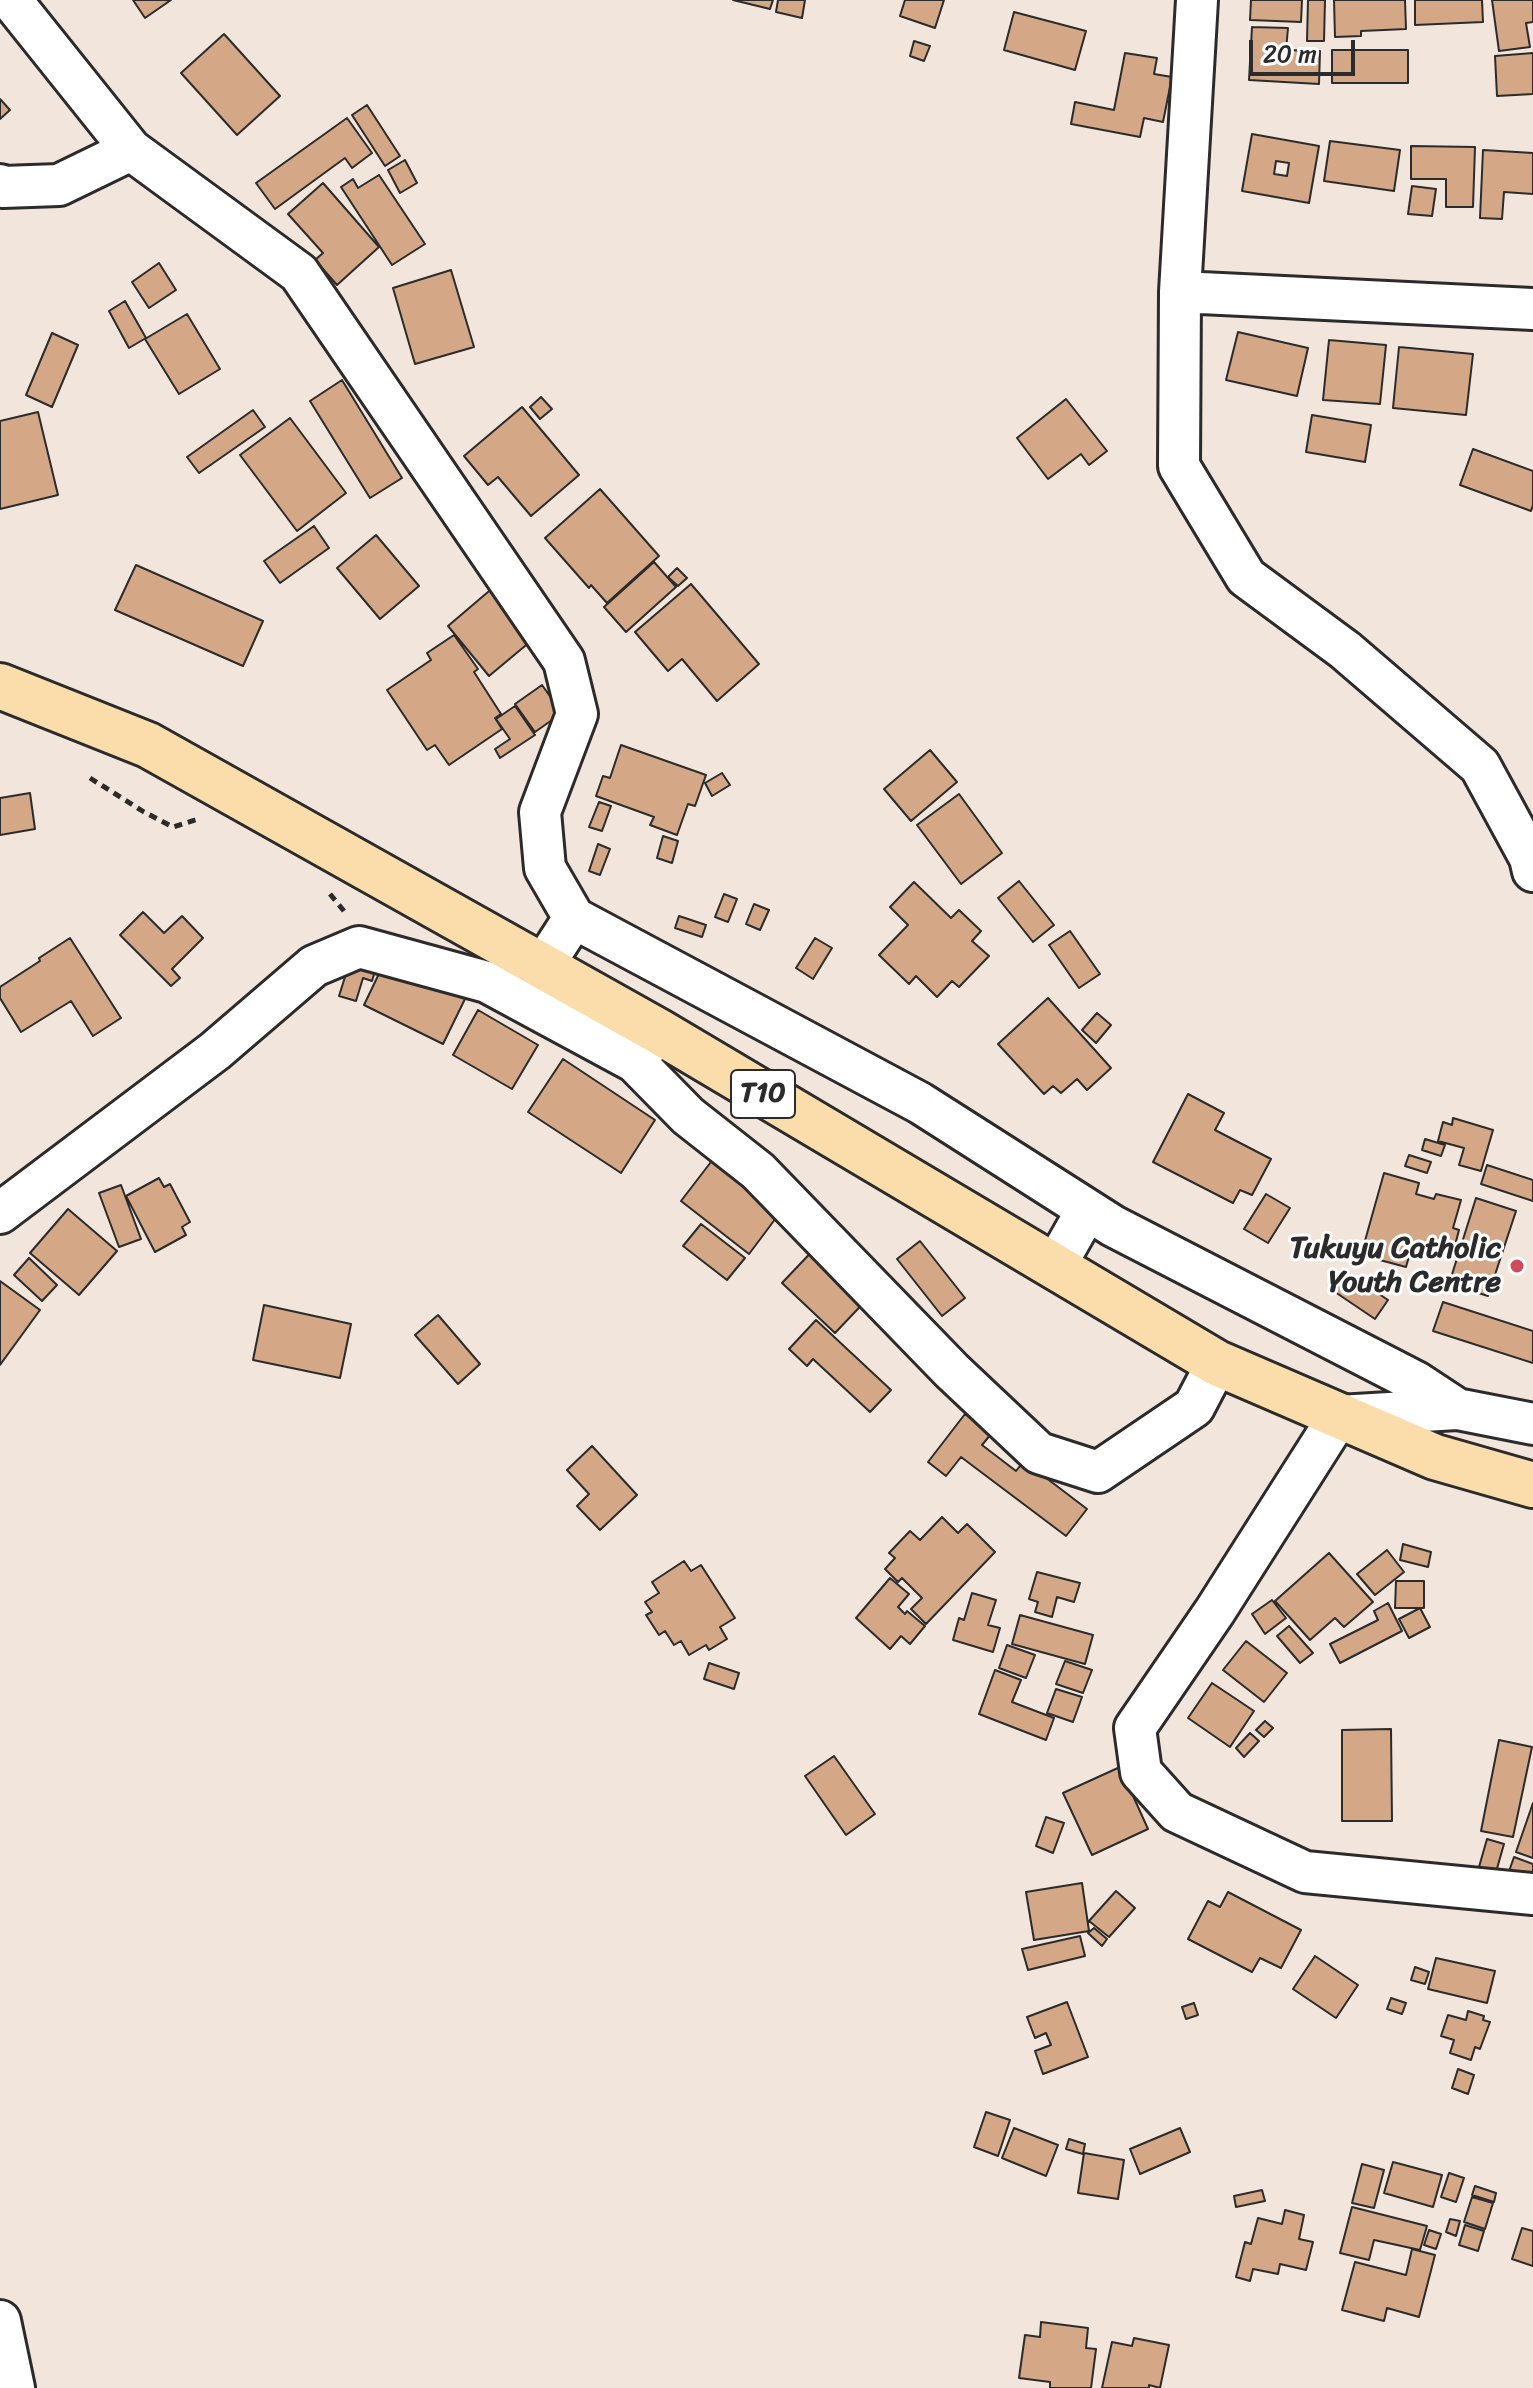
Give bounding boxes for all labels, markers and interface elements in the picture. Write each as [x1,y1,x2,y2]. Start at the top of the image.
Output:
scale bar [1253,24,1359,74]
text: 20 m [1263,33,1317,75]
road number: T10 [731,1070,795,1118]
place label: Tukuyu Catholic Youth Centre [1290,1231,1501,1302]
marker: Tukuyu Catholic Youth Centre [1508,1257,1526,1275]

